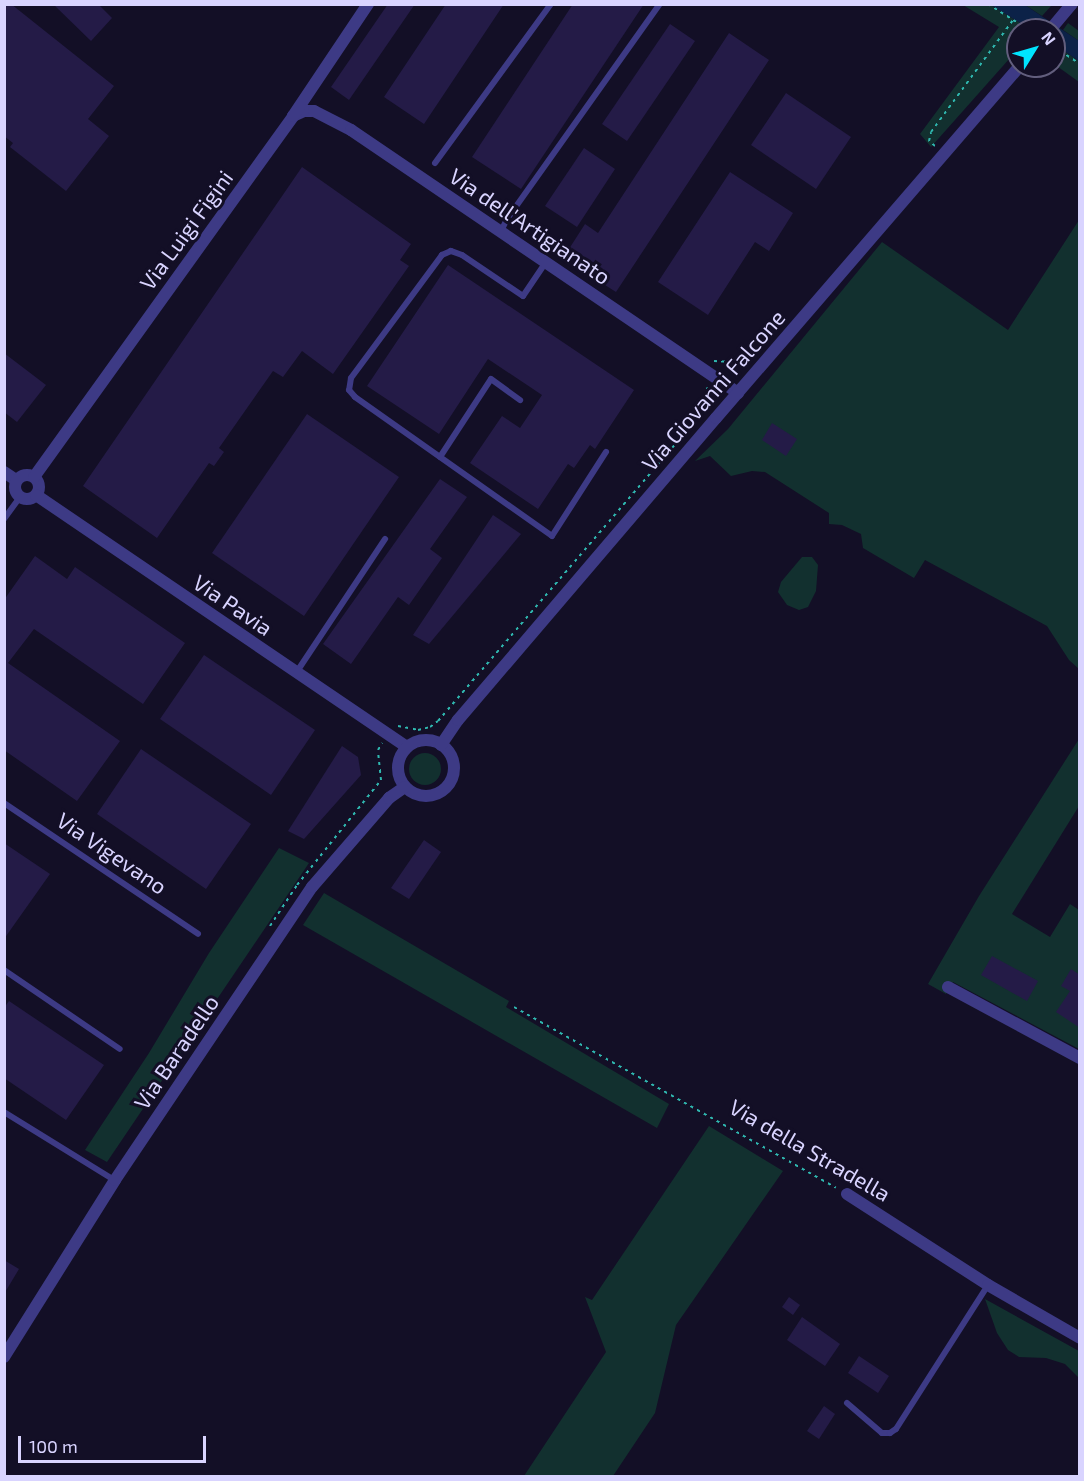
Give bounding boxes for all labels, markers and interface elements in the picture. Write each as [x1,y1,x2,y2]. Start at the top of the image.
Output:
north arrow [1006,18,1066,78]
text: N [1038,28,1060,48]
street label: Via dell'Artigianato [444,162,616,290]
street label: Via Luigi Figini [134,165,238,295]
street label: Via Giovanni Falcone [636,304,790,476]
street label: Via Pavia [188,569,278,641]
street label: Via Vigevano [52,806,172,900]
street label: Via Baradello [128,990,224,1114]
street label: Via della Stradella [725,1093,895,1207]
scale bar [21,1424,208,1462]
text: 100 m [29,1435,78,1457]

